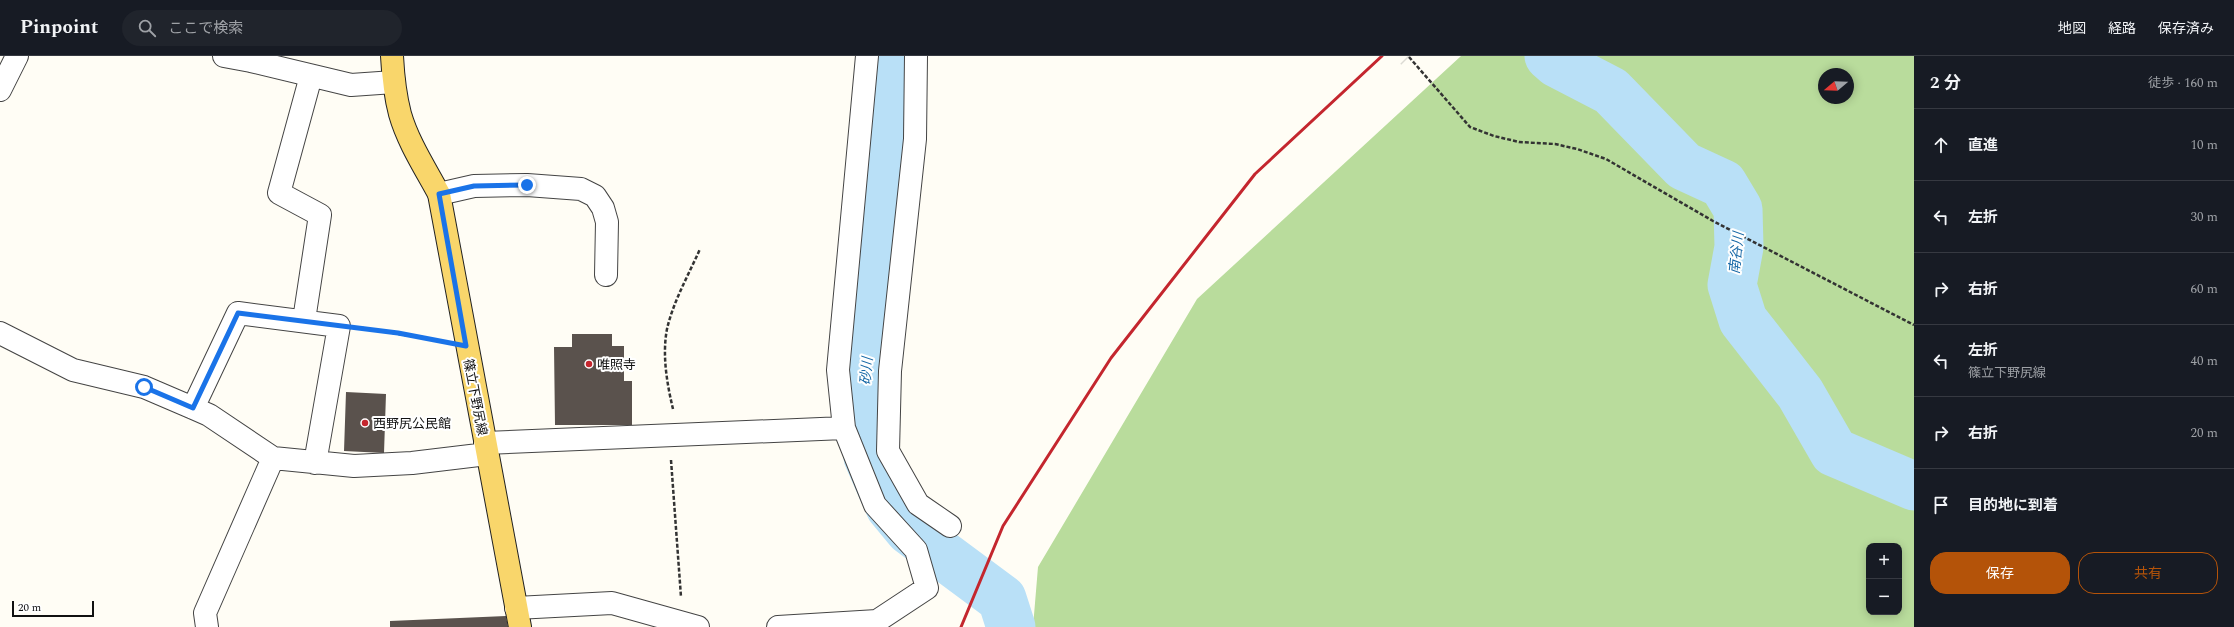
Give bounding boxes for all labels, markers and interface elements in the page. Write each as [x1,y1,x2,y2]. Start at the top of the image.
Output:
search box [122,10,402,46]
text: Pinpoint [20,13,98,42]
icon: search [136,17,158,39]
text: ここで検索 [168,17,243,40]
text: 地図 [2058,18,2086,39]
text: 経路 [2108,18,2136,39]
text: 保存済み [2158,18,2214,39]
north arrow [1818,68,1854,104]
text: 2 分 [1930,70,1961,96]
text: 徒歩 · 160 m [2148,73,2218,93]
icon: ahead [1930,134,1952,156]
text: 直進 [1968,134,1998,157]
text: 10 m [2191,135,2218,155]
route end [518,176,536,194]
icon: left [1930,206,1952,228]
text: 左折 [1968,206,1998,229]
text: 30 m [2191,207,2218,227]
water label: 南谷川 [1724,229,1749,275]
icon: right [1930,278,1952,300]
text: 右折 [1968,278,1998,301]
text: 60 m [2191,279,2218,299]
text: 左折 [1968,339,1998,362]
icon: left [1930,350,1952,372]
text: 40 m [2191,351,2218,371]
water label: 砂川 [855,354,878,386]
place label: 唯照寺 [597,355,636,375]
street label: 篠立下野尻線 [458,357,492,437]
marker: 唯照寺 [584,359,594,369]
text: 篠立下野尻線 [1968,363,2046,383]
route start [135,378,153,396]
place label: 西野尻公民館 [373,414,451,434]
marker: 西野尻公民館 [360,418,370,428]
icon: right [1930,422,1952,444]
text: 右折 [1968,422,1998,445]
text: 20 m [2191,423,2218,443]
icon: arrive [1930,494,1952,516]
text: 目的地に到着 [1968,494,2058,517]
map controls [1866,543,1902,615]
button: + [1866,543,1902,579]
button: 保存 [1930,552,2070,594]
button: 共有 [2078,552,2218,594]
button: − [1866,579,1902,615]
scale bar [12,599,94,618]
text: 20 m [18,599,41,616]

